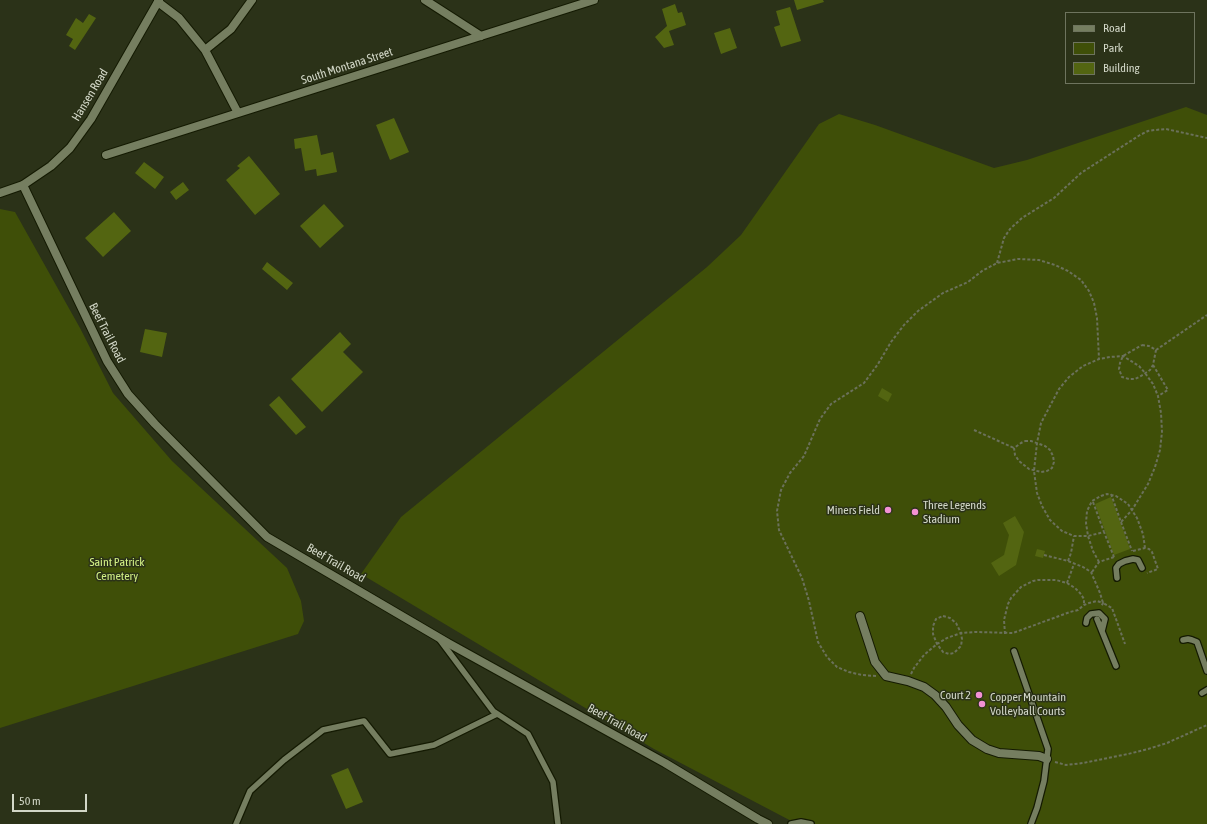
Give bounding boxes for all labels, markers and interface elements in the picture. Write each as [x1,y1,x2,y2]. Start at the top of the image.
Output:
legend [1065,12,1195,84]
text: Road [1103,21,1126,35]
text: Park [1103,41,1123,55]
street label: South Montana Street [299,44,395,88]
text: Building [1103,61,1140,75]
street label: Hansen Road [69,66,111,124]
street label: Beef Trail Road [86,301,128,365]
place label: Three Legends Stadium [923,498,986,526]
place label: Miners Field [827,503,880,517]
marker: Miners Field [883,505,893,515]
marker: Three Legends Stadium [910,507,920,517]
street label: Beef Trail Road [304,540,368,586]
park label: Saint Patrick Cemetery [90,555,144,583]
place label: Court 2 [940,688,971,702]
marker: Court 2 [974,690,984,700]
place label: Copper Mountain Volleyball Courts [990,690,1066,718]
marker: Copper Mountain Volleyball Courts [977,699,987,709]
street label: Beef Trail Road [585,701,649,745]
scale bar [14,786,89,812]
text: 50 m [19,794,41,808]

